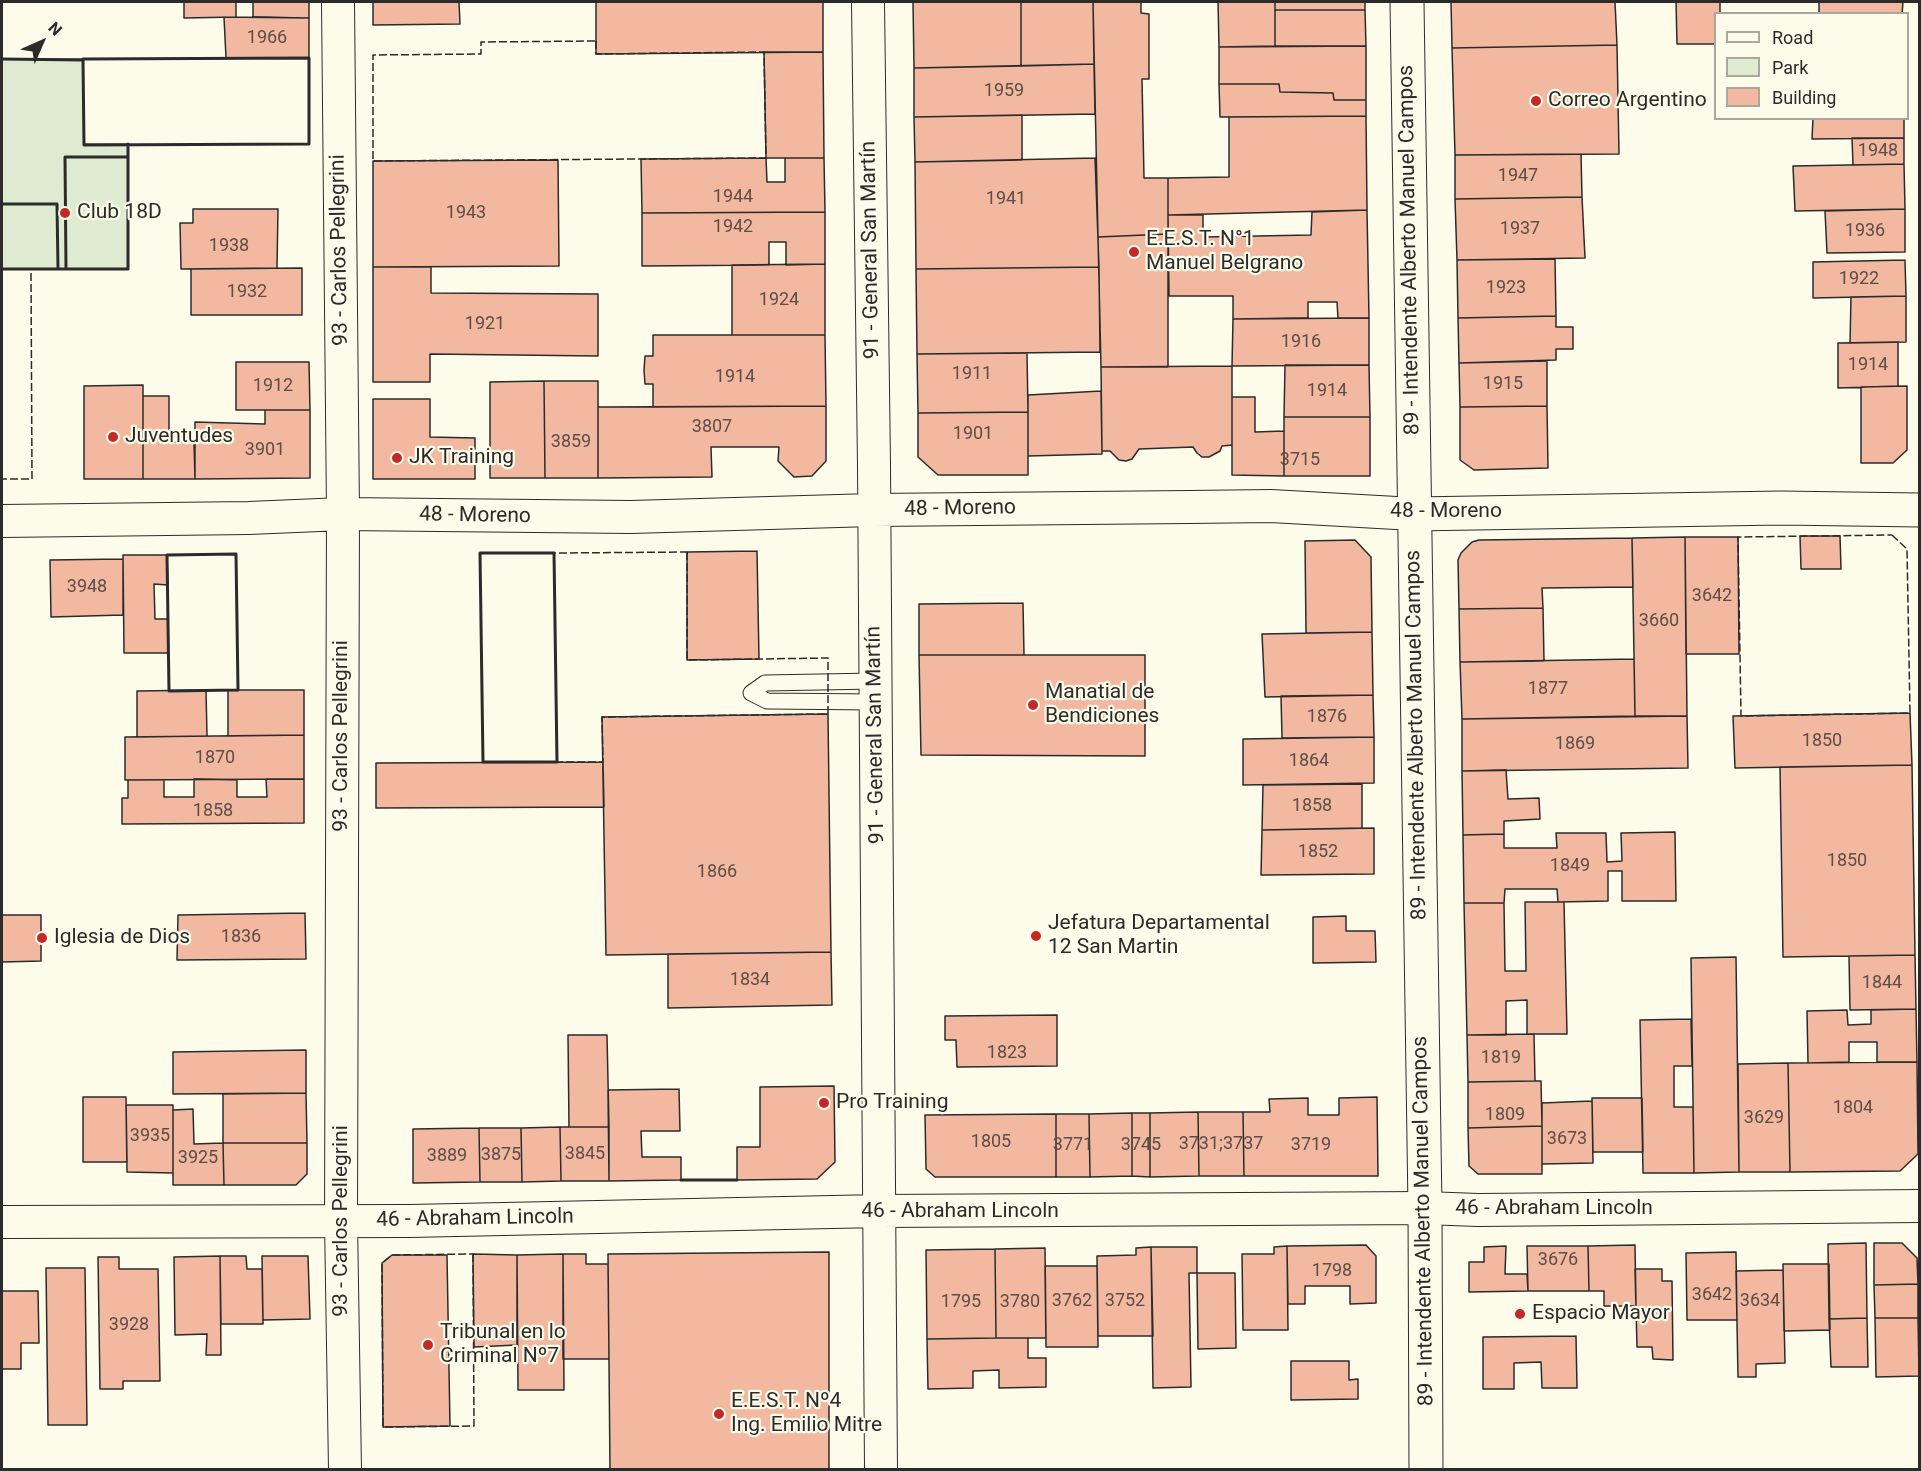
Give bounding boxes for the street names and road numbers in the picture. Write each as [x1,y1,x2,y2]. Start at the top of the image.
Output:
street label: 89 - Intendente Alberto Manuel Campos [1394,65,1426,435]
street label: 91 - General San Martín [856,141,886,359]
street label: 93 - Carlos Pellegrini [326,154,354,346]
street label: 48 - Moreno [904,495,1016,523]
street label: 48 - Moreno [1390,499,1502,525]
street label: 48 - Moreno [419,502,531,530]
street label: 89 - Intendente Alberto Manuel Campos [1401,550,1433,920]
street label: 91 - General San Martín [861,626,891,844]
street label: 93 - Carlos Pellegrini [329,640,355,832]
street label: 89 - Intendente Alberto Manuel Campos [1408,1036,1440,1406]
street label: 93 - Carlos Pellegrini [329,1125,355,1317]
street label: 46 - Abraham Lincoln [1455,1196,1653,1222]
street label: 46 - Abraham Lincoln [861,1199,1059,1225]
street label: 46 - Abraham Lincoln [376,1205,574,1233]

